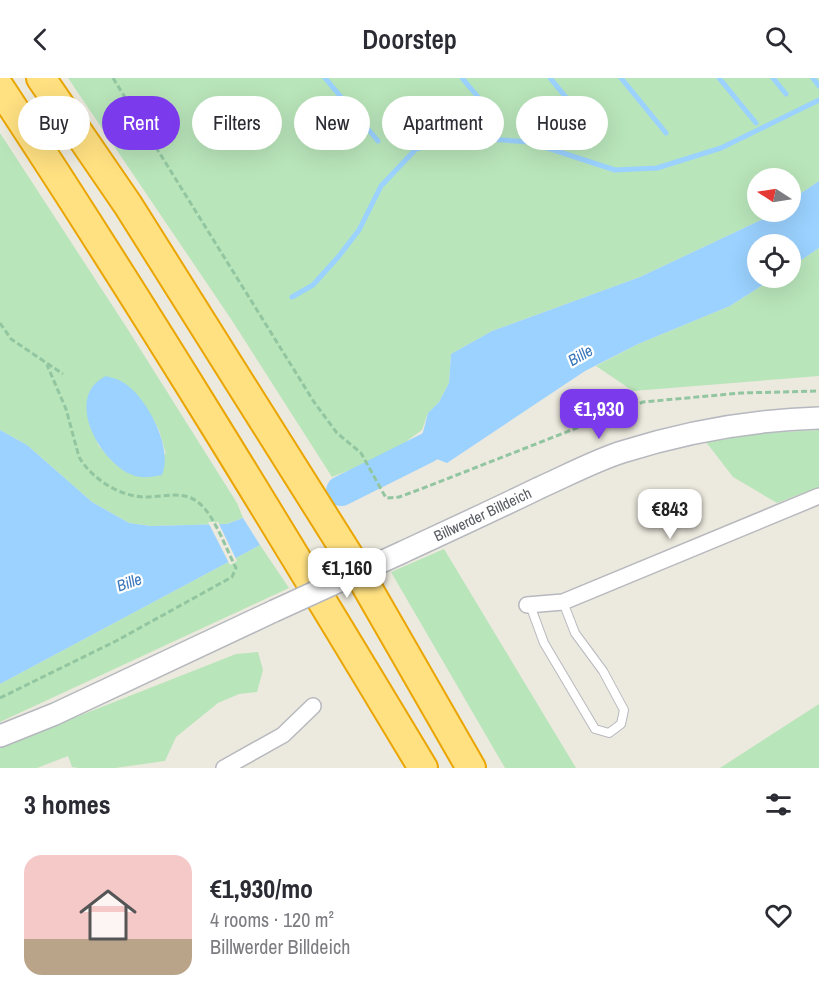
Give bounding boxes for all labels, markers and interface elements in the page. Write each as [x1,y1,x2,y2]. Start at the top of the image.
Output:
text: Doorstep [362,21,457,57]
icon: back [24,23,57,56]
icon: search [762,23,795,56]
chip: Buy [18,96,90,150]
chip: Rent [102,96,180,150]
chip: Filters [192,96,282,150]
chip: New [294,96,370,150]
chip: Apartment [382,96,504,150]
chip: House [516,96,608,150]
north arrow [747,168,801,222]
map controls [747,168,801,288]
button: locate [747,234,801,288]
water label: Bille [563,339,597,371]
pin: €1,930 [550,389,648,440]
text: €1,930 [574,395,624,422]
street label: Billwerder Billdeich [430,482,535,546]
pin: €843 [634,489,706,540]
text: €843 [652,495,688,522]
pin: €1,160 [298,548,396,599]
text: €1,160 [322,554,372,581]
water label: Bille [113,567,145,597]
text: 3 homes [24,787,111,822]
icon: filters [762,788,795,821]
text: €1,930/mo [210,871,313,906]
icon: home [72,879,144,951]
icon: heart [762,899,795,932]
text: 4 rooms · 120 m² [210,906,334,933]
text: Billwerder Billdeich [210,933,350,960]

